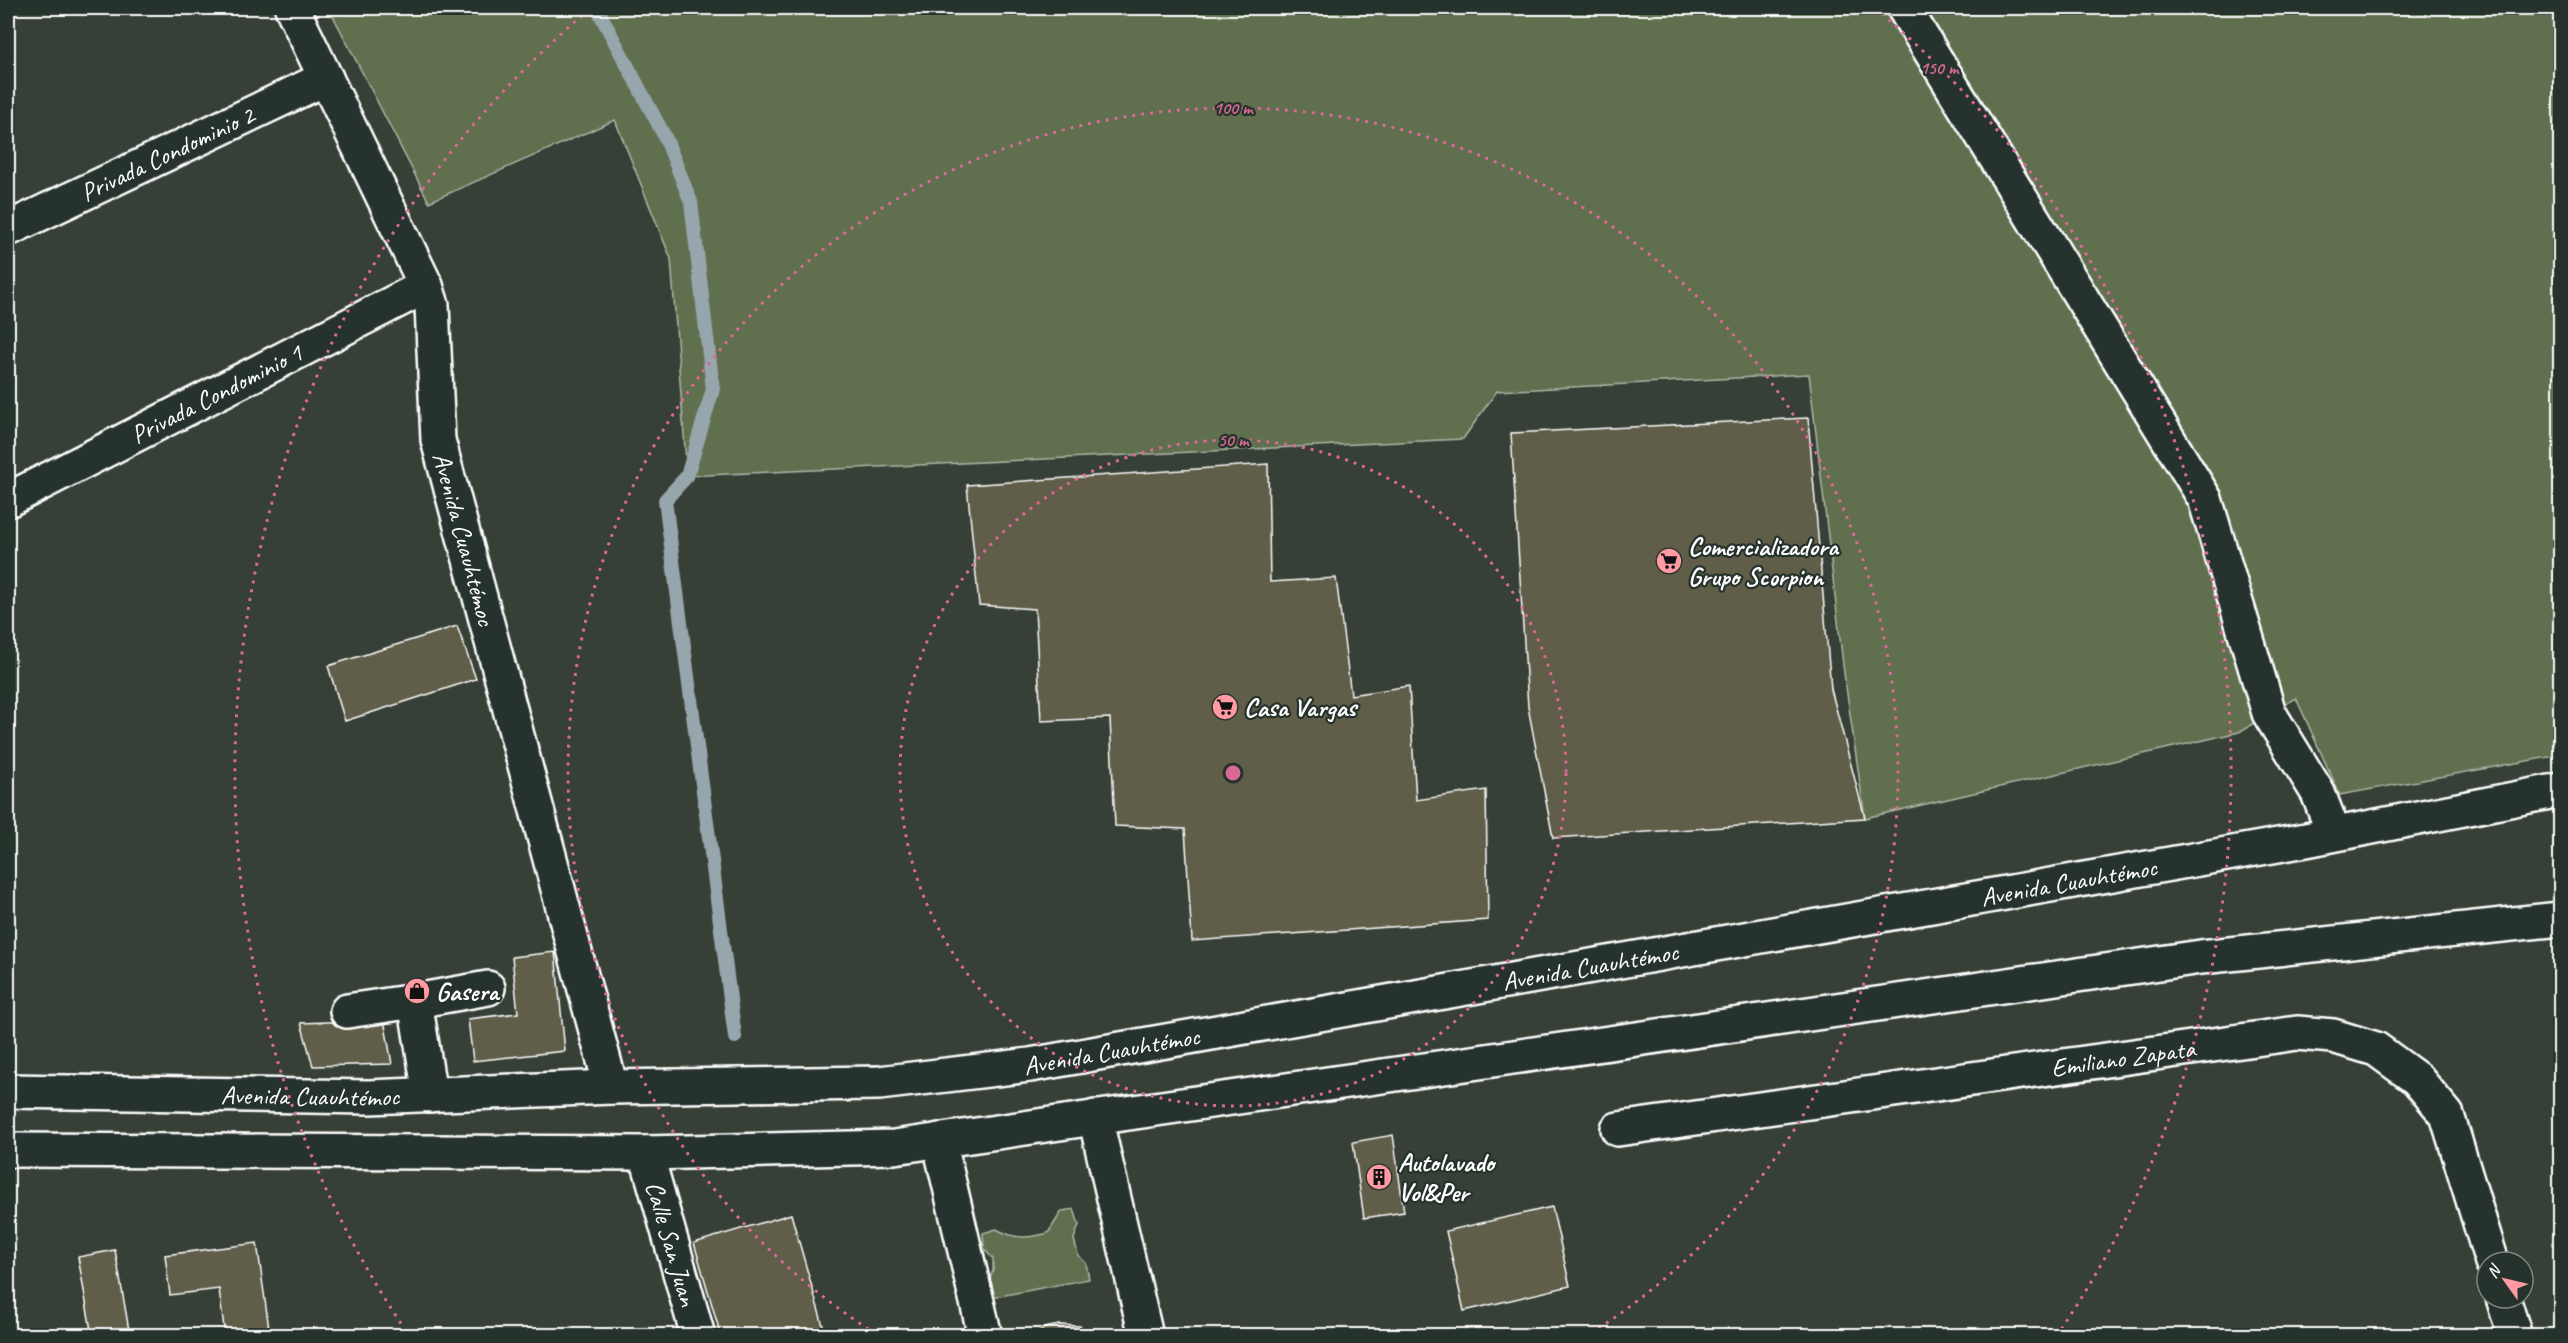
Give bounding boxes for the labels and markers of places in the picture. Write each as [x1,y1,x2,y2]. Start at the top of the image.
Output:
place label: Comercializadora Grupo Scorpion [1688,530,1840,593]
supermarket icon: Comercializadora Grupo Scorpion [1654,546,1684,576]
place label: Casa Vargas [1244,691,1359,724]
supermarket icon: Casa Vargas [1210,692,1240,722]
centre of rings [1223,763,1243,783]
place label: Gasera [436,975,501,1008]
shop icon: Gasera [402,976,432,1006]
place label: Autolavado Vol&Per [1398,1146,1497,1209]
building icon: Autolavado Vol&Per [1364,1162,1394,1192]

